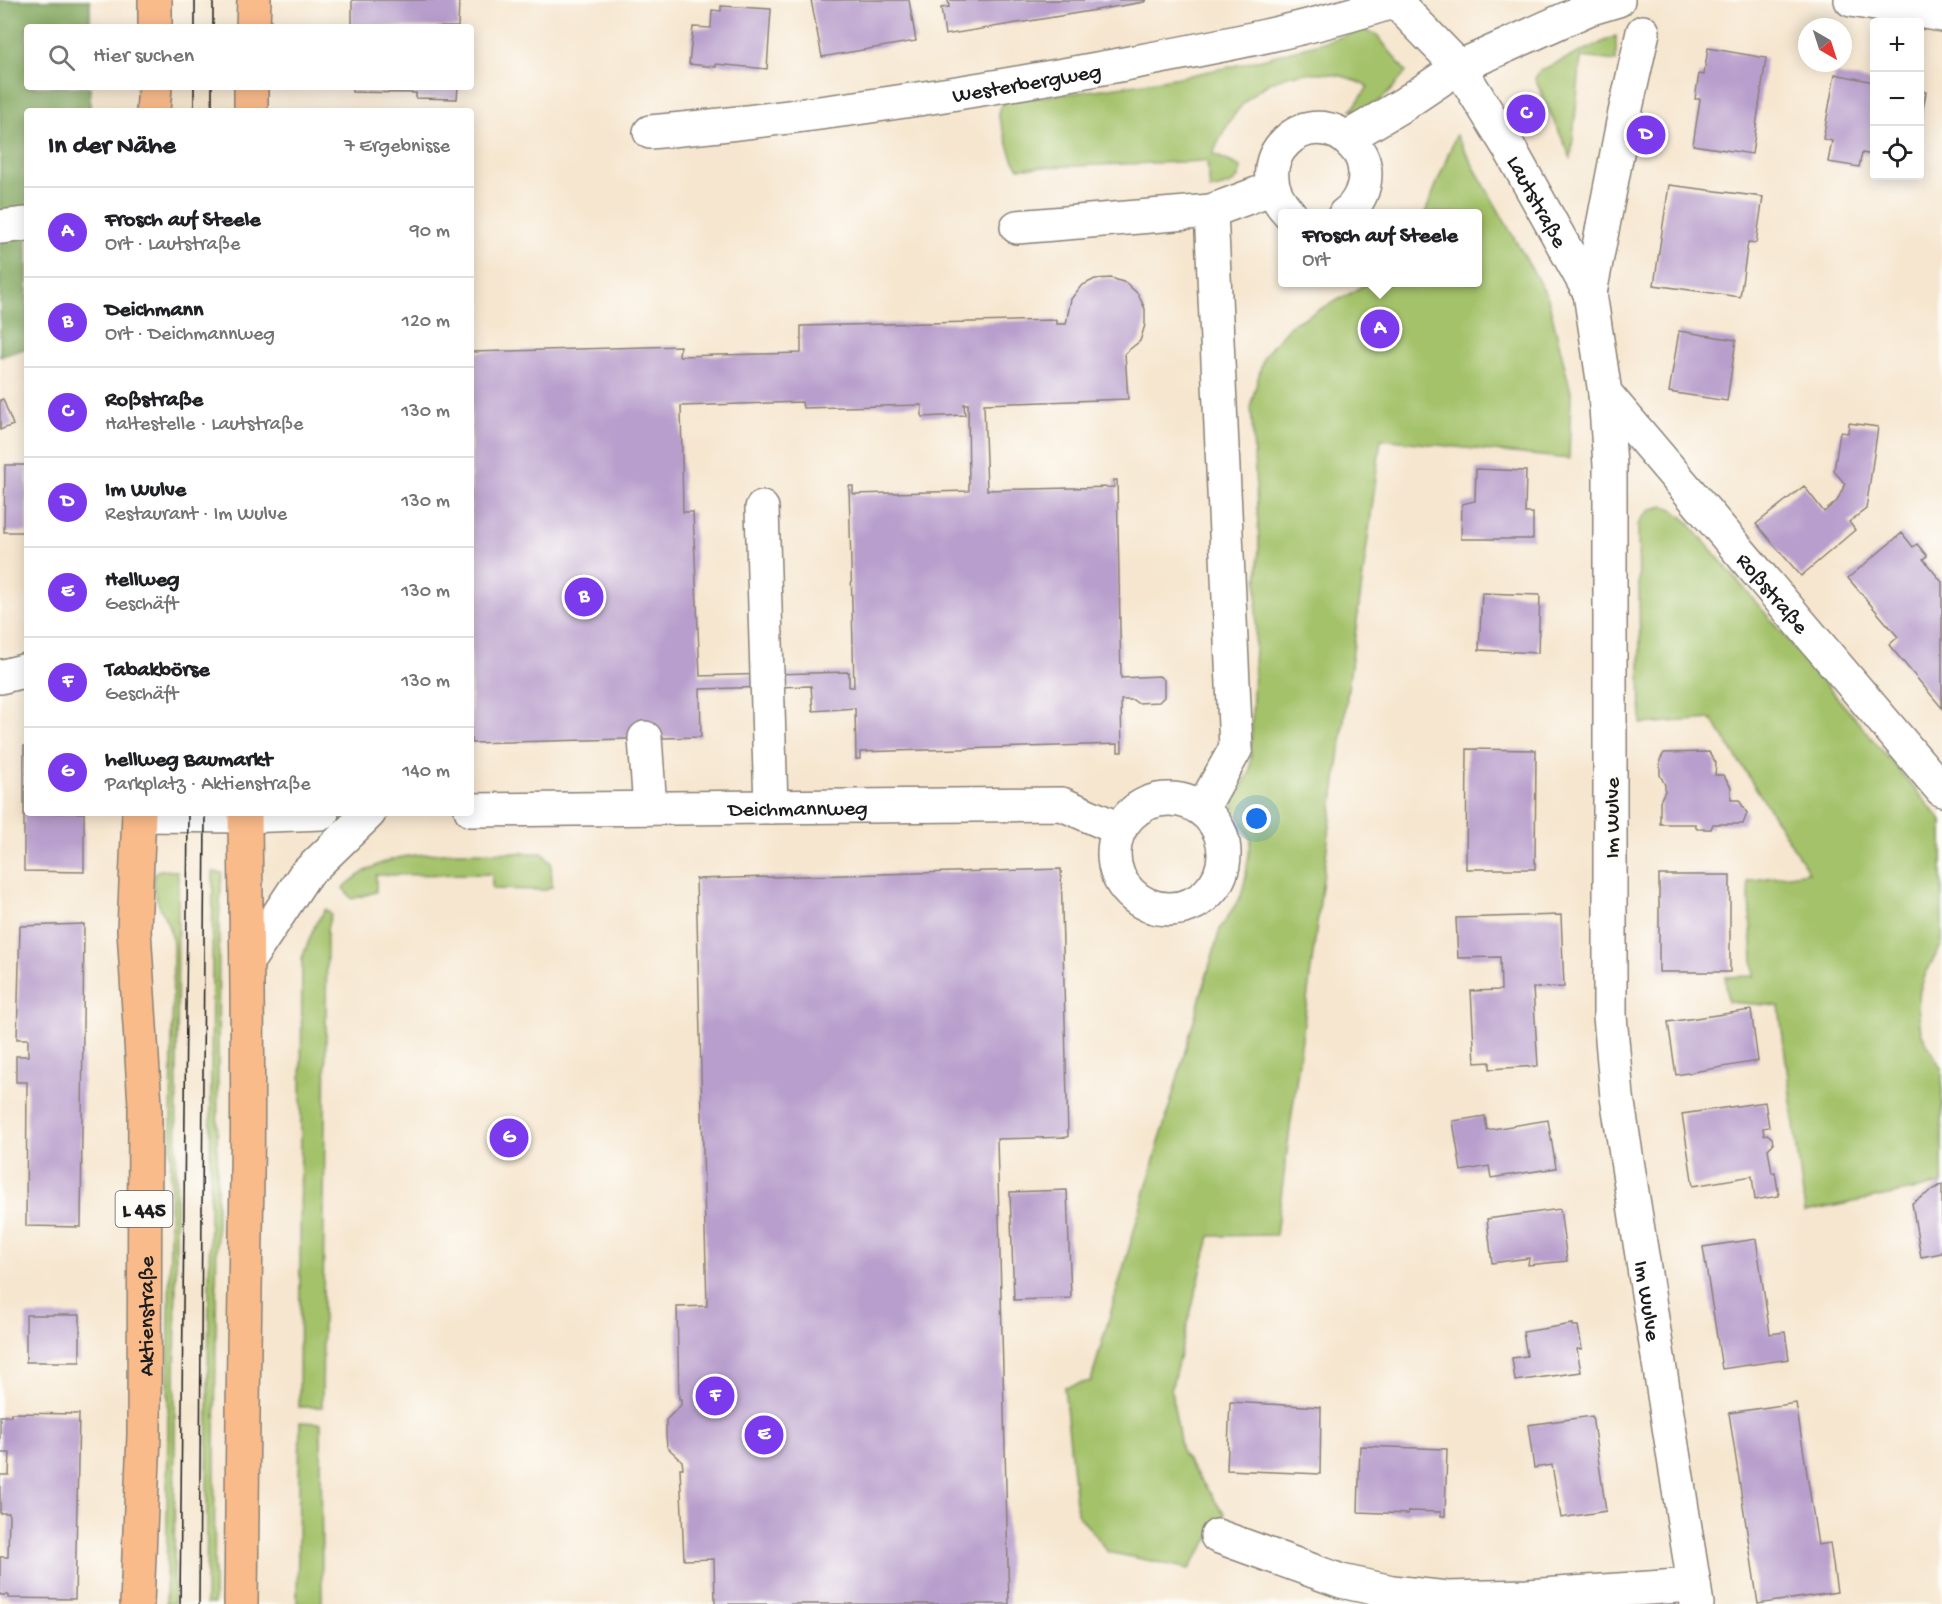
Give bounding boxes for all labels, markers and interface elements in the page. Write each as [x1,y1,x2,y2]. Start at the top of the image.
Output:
north arrow [1798,18,1852,72]
map controls [1870,18,1924,180]
button: + [1870,18,1924,72]
search box [24,24,474,90]
icon: search [45,41,78,74]
text: Hier suchen [93,44,194,70]
street label: Westerbergweg [951,60,1104,111]
button: − [1870,72,1924,126]
pin: C [1506,92,1546,136]
pin: D [1626,112,1666,158]
button: locate [1870,126,1924,180]
text: In der Nähe [48,132,176,163]
text: 7 Ergebnisse [344,136,450,159]
street label: Lautstraße [1499,152,1571,254]
text: Frosch auf Steele [105,208,261,234]
popup [1278,209,1482,287]
text: A [62,221,73,244]
text: 90 m [410,221,450,244]
text: Frosch auf Steele [1302,224,1458,250]
text: Ort · Lautstraße [105,234,240,257]
text: Ort [1302,250,1329,273]
text: Deichmann [105,298,204,324]
pin: A [1360,306,1400,352]
text: B [62,311,73,334]
text: 120 m [402,311,450,334]
text: Ort · Deichmannweg [105,324,275,347]
text: Roßstraße [105,388,203,414]
text: C [62,401,73,424]
text: 130 m [401,401,450,424]
text: Haltestelle · Lautstraße [105,414,303,437]
text: Im Wulve [105,478,186,504]
text: D [61,491,74,514]
text: 130 m [401,491,450,514]
text: Restaurant · Im Wulve [105,504,287,527]
street label: Roßstraße [1729,549,1813,641]
text: Hellweg [105,568,180,594]
pin: B [564,574,604,620]
text: E [61,581,74,604]
text: 130 m [401,581,450,604]
text: Geschäft [105,594,178,617]
text: Tabakbörse [105,658,210,684]
text: F [62,671,73,694]
text: 130 m [401,671,450,694]
text: Geschäft [105,684,178,707]
text: hellweg Baumarkt [105,748,272,774]
text: G [61,761,74,784]
text: 140 m [402,761,450,784]
text: Parkplatz · Aktienstraße [105,774,310,797]
street label: Im Wulve [1601,777,1627,859]
street label: Deichmannweg [726,797,868,824]
your location [1242,804,1271,833]
pin: G [490,1116,528,1160]
road number: L 445 [116,1191,172,1227]
street label: Aktienstraße [135,1255,162,1376]
street label: Im Wulve [1626,1259,1664,1344]
pin: F [696,1374,734,1418]
pin: E [744,1412,783,1458]

